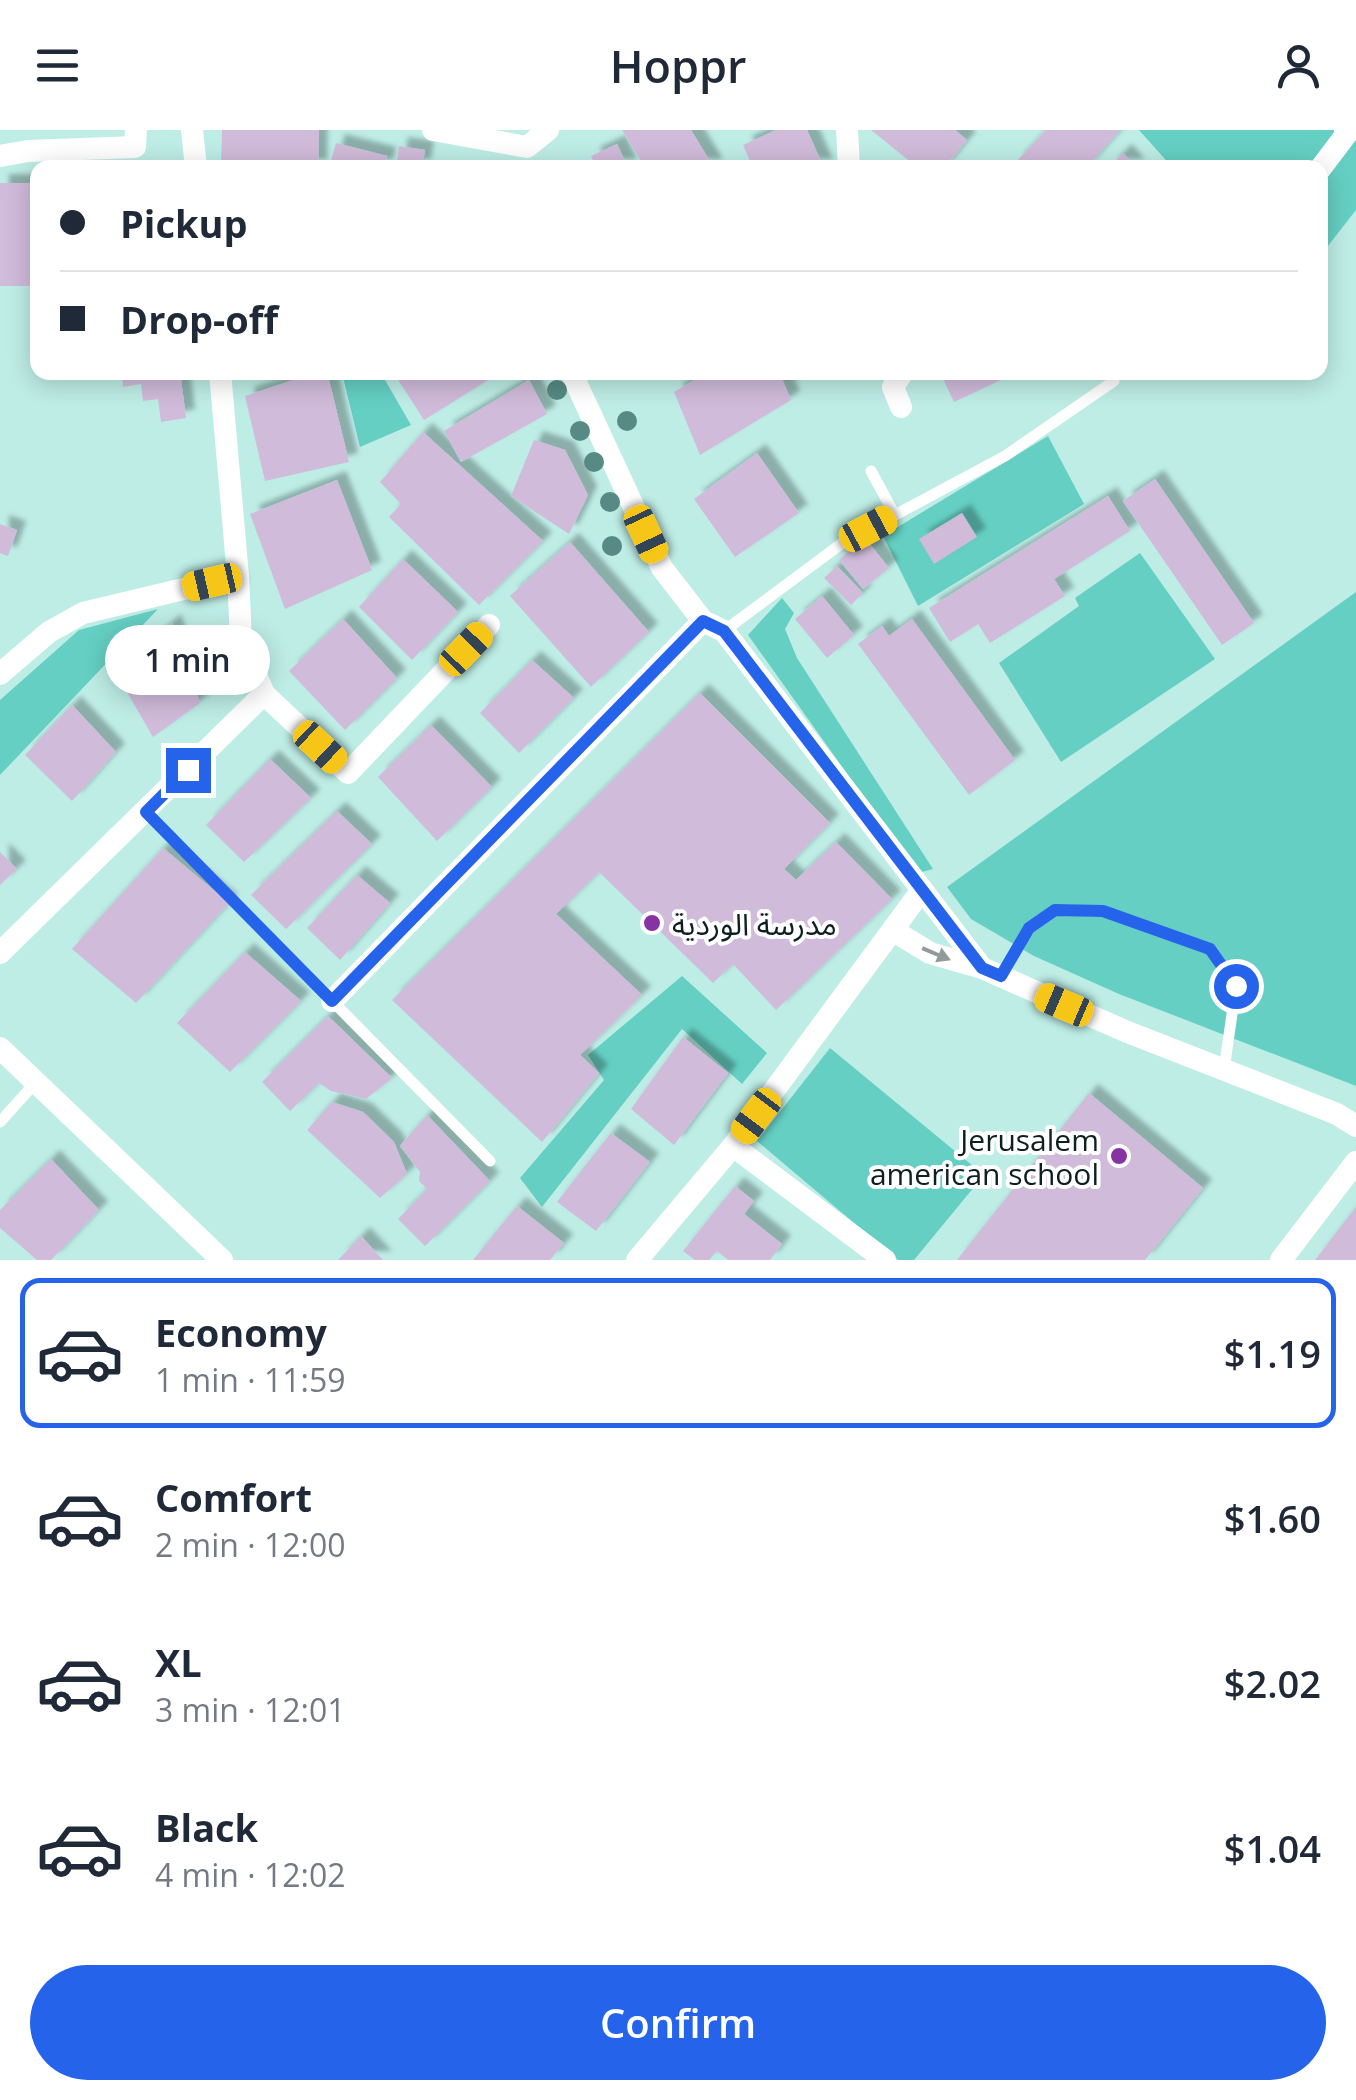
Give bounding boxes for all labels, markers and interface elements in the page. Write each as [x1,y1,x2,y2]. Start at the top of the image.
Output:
text: Hoppr [610,35,746,96]
icon: menu [30,38,85,93]
icon: person [1271,38,1326,93]
text: Pickup [120,197,248,249]
text: Drop-off [120,293,278,345]
car [620,500,672,568]
car [834,502,902,556]
car [179,561,245,603]
car [434,617,498,681]
callout: 1 min [106,625,270,695]
text: 1 min [144,638,231,681]
car [288,716,352,778]
route end [166,748,211,793]
place label: مدرسة الوردية [672,903,837,944]
marker: مدرسة الوردية [641,912,663,934]
one-way arrow [921,946,951,962]
route start [1214,964,1259,1009]
car [1031,979,1097,1031]
car [726,1083,786,1149]
place label: Jerusalem american school [870,1119,1099,1194]
marker: Jerusalem american school [1108,1145,1130,1167]
text: Economy [155,1306,327,1358]
icon: car [35,1308,125,1398]
text: $1.19 [1224,1327,1321,1379]
text: 1 min · 11:59 [155,1358,346,1401]
text: Comfort [155,1471,312,1523]
icon: car [35,1473,125,1563]
text: $1.60 [1224,1492,1321,1544]
text: 2 min · 12:00 [155,1523,346,1566]
text: XL [155,1636,202,1688]
icon: car [35,1638,125,1728]
text: $2.02 [1224,1657,1321,1709]
text: 3 min · 12:01 [155,1688,346,1731]
text: Black [155,1801,258,1853]
icon: car [35,1803,125,1893]
text: $1.04 [1224,1822,1321,1874]
text: 4 min · 12:02 [155,1853,346,1896]
button: Confirm [30,1965,1326,2080]

